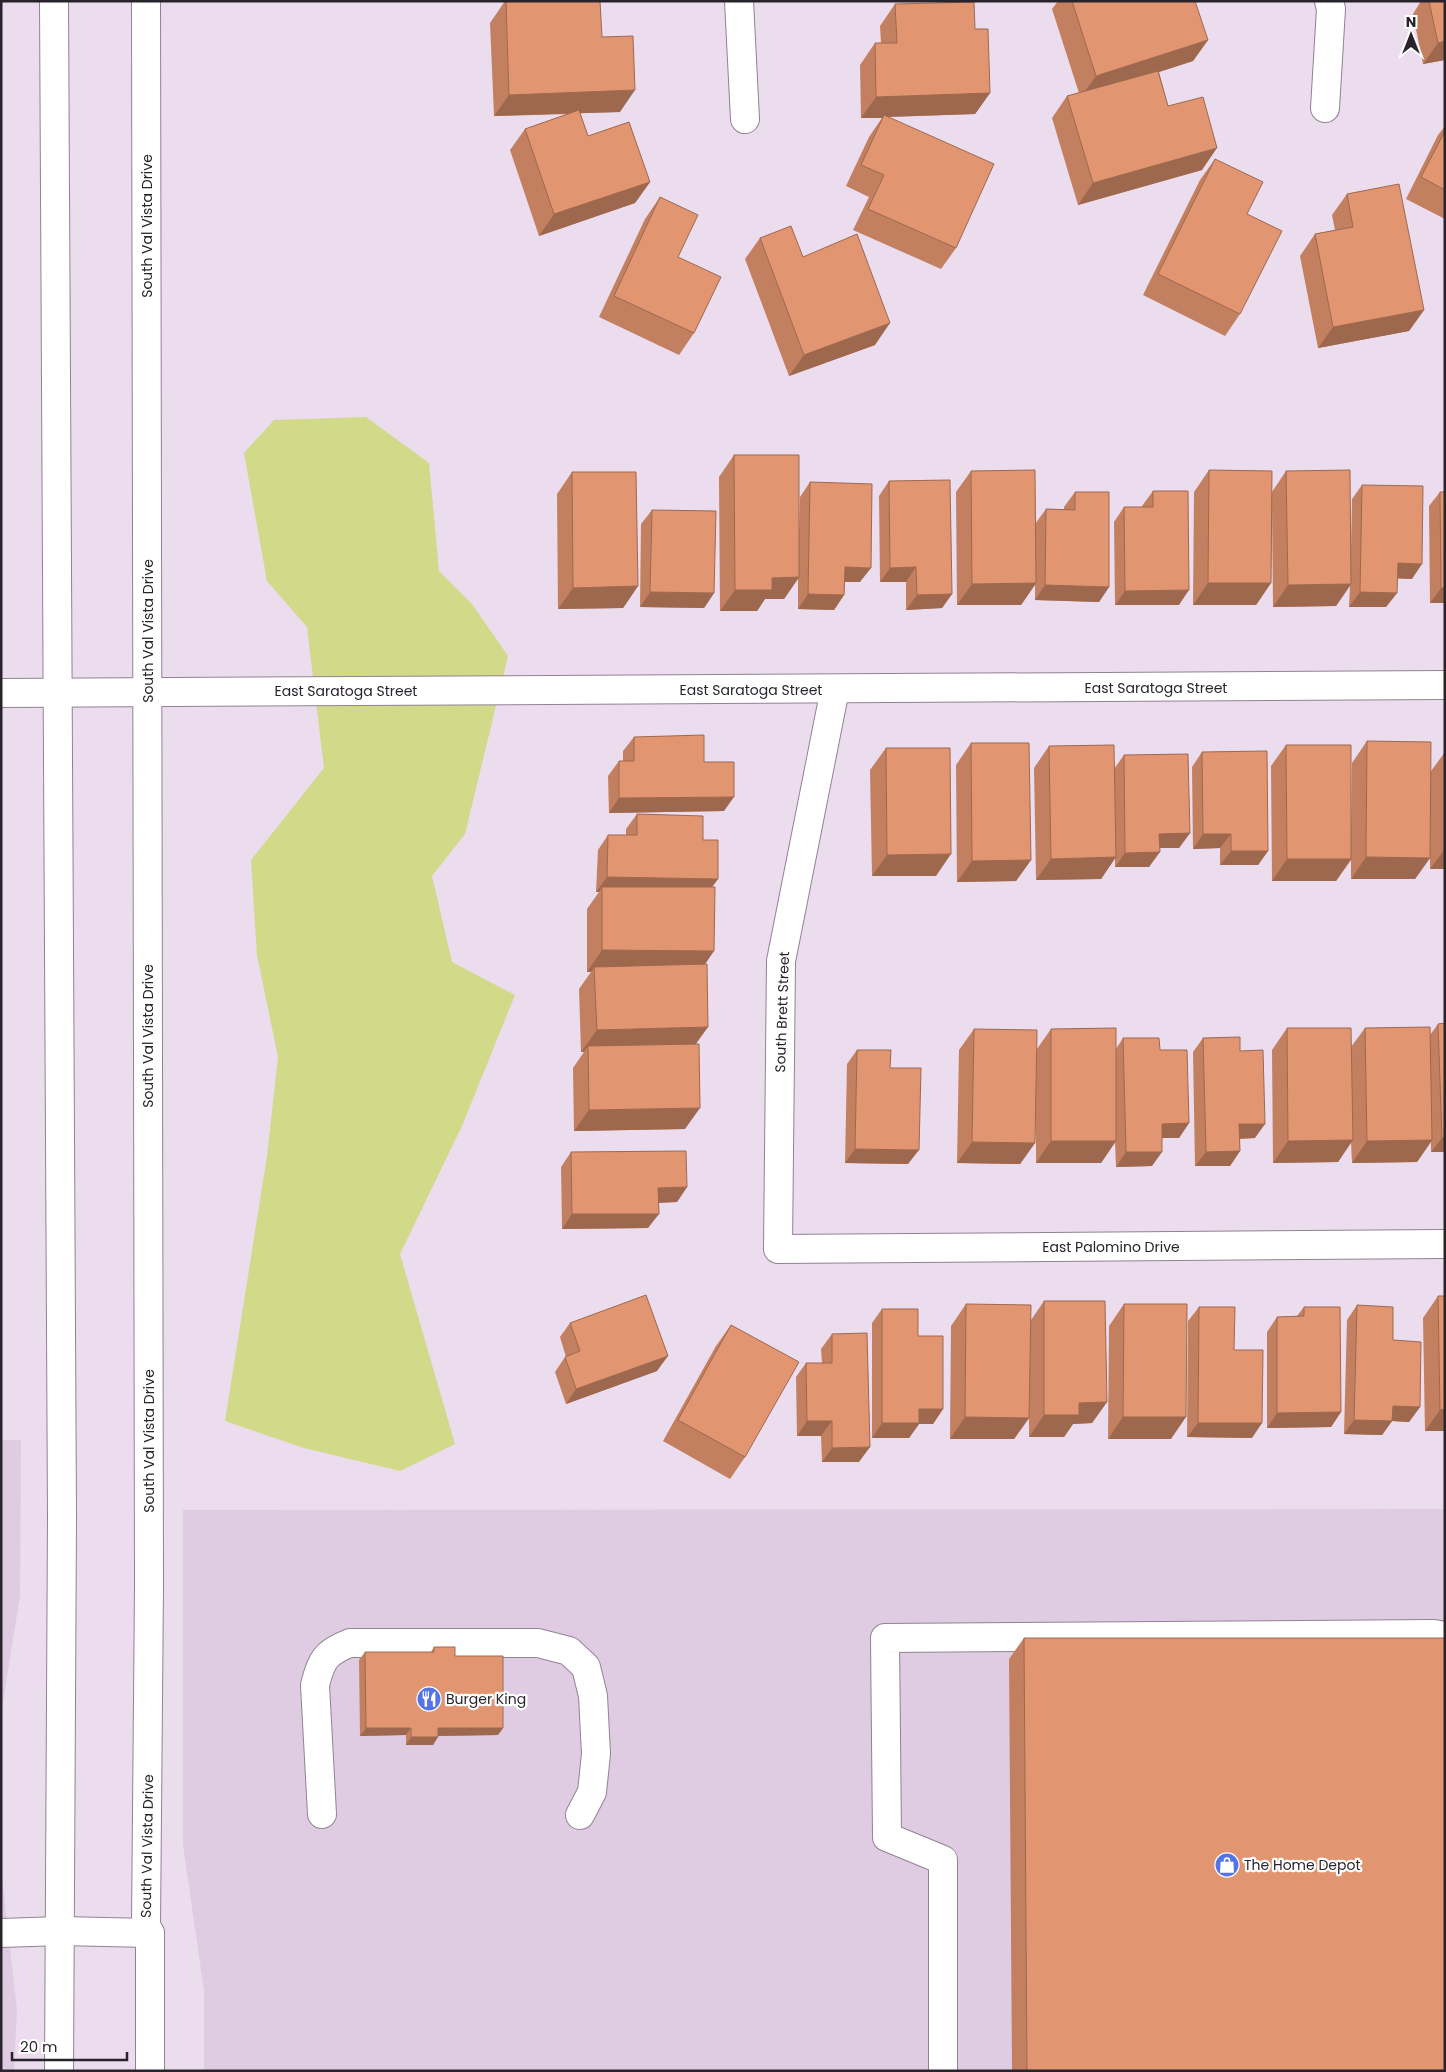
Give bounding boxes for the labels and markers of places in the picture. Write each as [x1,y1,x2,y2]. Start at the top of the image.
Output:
restaurant icon: Burger King [416,1686,442,1712]
place label: Burger King [446,1689,526,1709]
shop icon: The Home Depot [1214,1852,1240,1878]
place label: The Home Depot [1244,1855,1361,1875]

